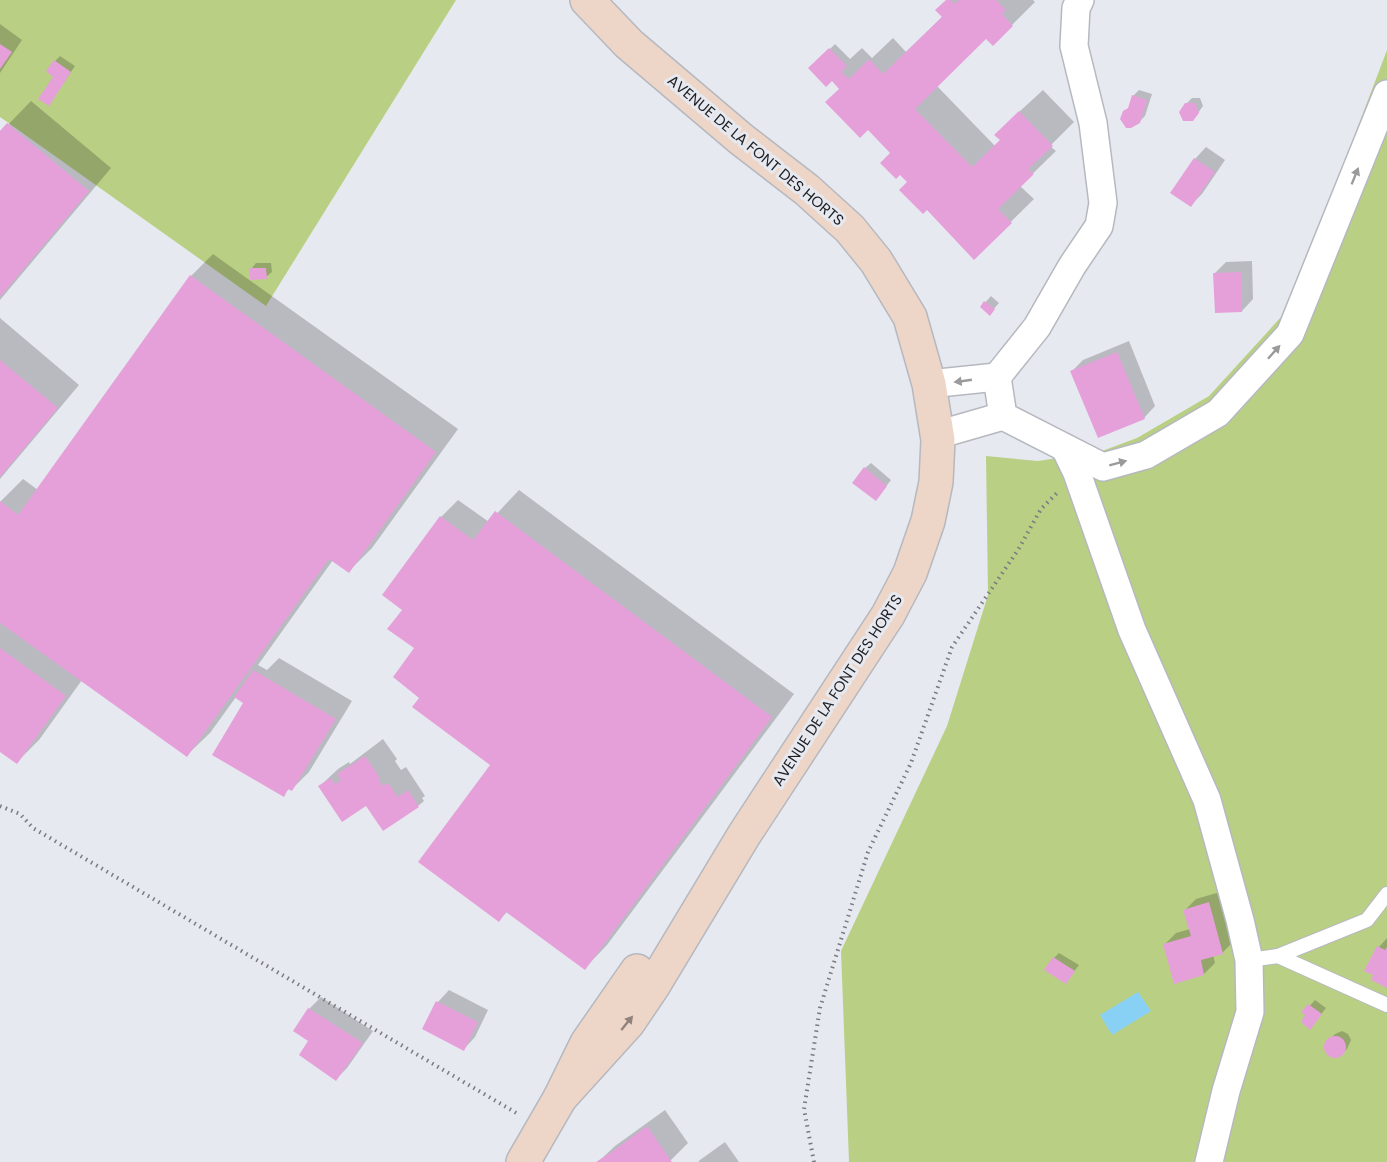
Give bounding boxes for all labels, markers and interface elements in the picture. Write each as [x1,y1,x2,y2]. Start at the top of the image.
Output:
street label: AVENUE DE LA FONT DES HORTS [663,70,849,230]
one-way arrow [1350,167,1360,185]
one-way arrow [1267,345,1280,360]
one-way arrow [954,377,973,386]
one-way arrow [1109,458,1127,467]
street label: AVENUE DE LA FONT DES HORTS [767,590,907,790]
one-way arrow [621,1015,634,1031]

